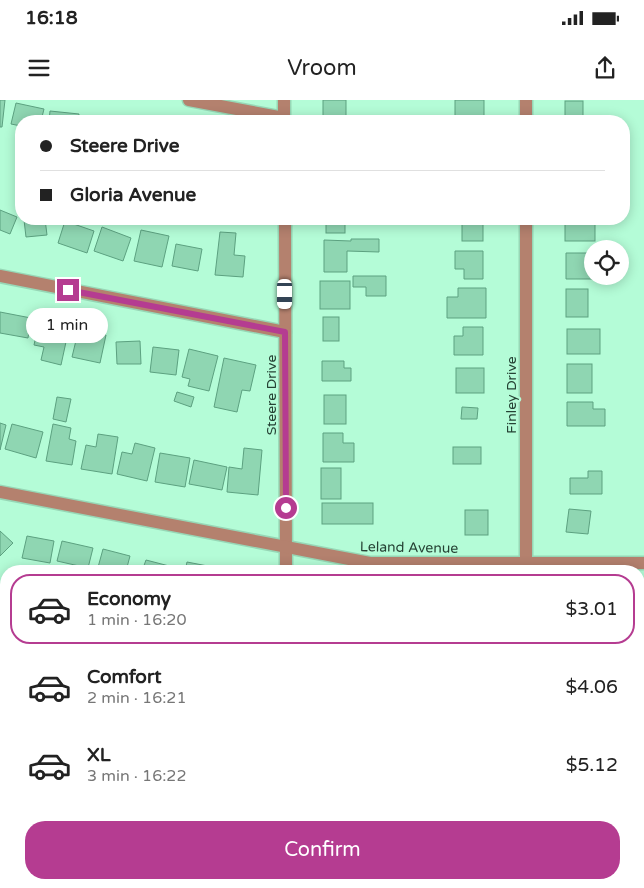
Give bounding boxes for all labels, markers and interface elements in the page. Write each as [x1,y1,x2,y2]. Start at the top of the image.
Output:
text: 16:18 [25,7,78,29]
icon: menu [25,54,53,82]
icon: share [591,54,619,82]
text: Vroom [287,55,357,81]
text: Steere Drive [70,135,179,157]
text: Gloria Avenue [70,184,196,206]
map controls [584,240,629,285]
button: locate [584,240,629,285]
route end [57,279,79,301]
car [277,279,292,309]
callout: 1 min [27,308,109,342]
text: 1 min [46,315,88,335]
street label: Steere Drive [263,355,280,435]
street label: Finley Drive [503,356,520,434]
route start [275,497,297,519]
street label: Leland Avenue [360,538,458,557]
icon: car [27,587,72,632]
text: Economy [87,588,171,610]
text: $3.01 [566,598,618,620]
text: 1 min · 16:20 [87,610,186,630]
icon: car [27,665,72,710]
text: Comfort [87,666,161,688]
text: $4.06 [566,676,618,698]
text: 2 min · 16:21 [87,688,186,708]
icon: car [27,743,72,788]
text: XL [87,744,111,766]
text: $5.12 [566,754,618,776]
text: 3 min · 16:22 [87,766,186,786]
button: Confirm [25,821,620,879]

